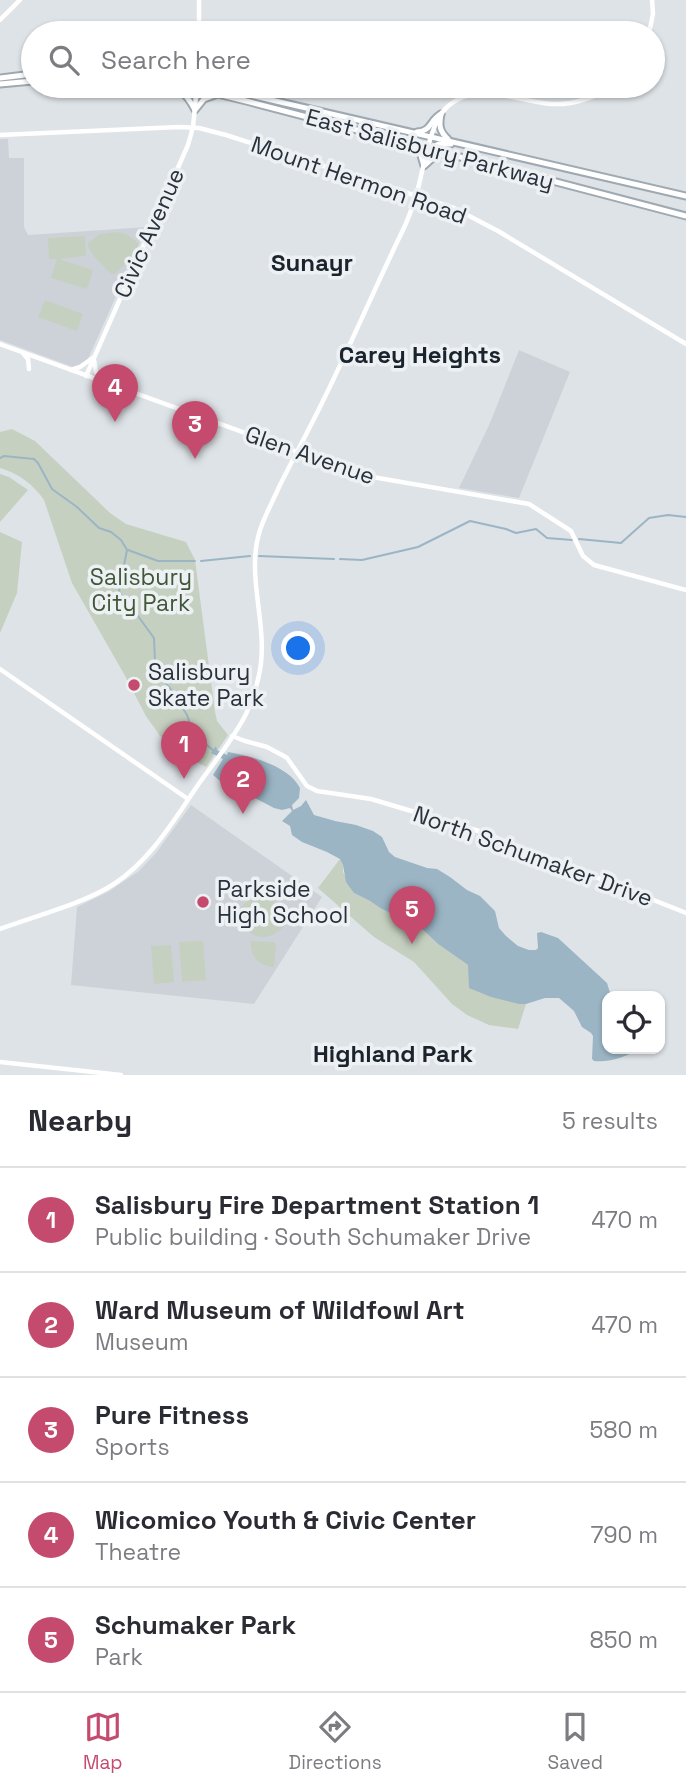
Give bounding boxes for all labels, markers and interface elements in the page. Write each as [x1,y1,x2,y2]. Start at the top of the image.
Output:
search box [21,21,665,98]
icon: search [45,41,83,79]
text: Search here [101,43,251,77]
street label: East Salisbury Parkway [303,101,557,197]
street label: Mount Hermon Road [247,129,471,231]
street label: Civic Avenue [107,163,191,303]
district label: Sunayr [271,247,353,278]
district label: Carey Heights [339,339,501,370]
pin: 4 [92,364,138,422]
pin: 3 [172,401,218,459]
street label: Glen Avenue [241,419,379,491]
park label: Salisbury City Park [90,562,192,618]
your location [281,631,315,665]
place label: Salisbury Skate Park [148,657,264,713]
marker: Salisbury Skate Park [126,677,142,693]
pin: 1 [161,721,207,779]
pin: 2 [220,756,266,814]
street label: North Schumaker Drive [409,799,657,913]
place label: Parkside High School [217,874,349,930]
pin: 5 [389,886,435,944]
marker: Parkside High School [195,894,211,910]
map controls [602,991,665,1054]
button: locate [602,991,665,1054]
district label: Highland Park [313,1038,473,1069]
text: Nearby [28,1101,132,1140]
text: 5 results [562,1106,658,1136]
text: Salisbury Fire Department Station 1 [95,1188,539,1222]
text: 1 [46,1205,56,1235]
text: 470 m [591,1205,658,1235]
text: Public building · South Schumaker Drive [95,1222,531,1252]
text: Ward Museum of Wildfowl Art [95,1293,465,1327]
text: 2 [44,1310,58,1340]
text: 470 m [591,1310,658,1340]
text: Museum [95,1327,189,1357]
text: Pure Fitness [95,1398,249,1432]
text: 3 [44,1415,58,1445]
text: 580 m [589,1415,658,1445]
text: Sports [95,1432,170,1462]
text: Wicomico Youth & Civic Center [95,1503,476,1537]
text: 4 [44,1520,58,1550]
text: 790 m [591,1520,658,1550]
text: Theatre [95,1537,181,1567]
text: Schumaker Park [95,1608,296,1642]
text: 5 [44,1625,58,1655]
text: 850 m [589,1625,658,1655]
text: Park [95,1642,143,1672]
tab: Map [83,1708,123,1775]
tab: Directions [289,1708,382,1775]
tab: Saved [548,1708,603,1775]

